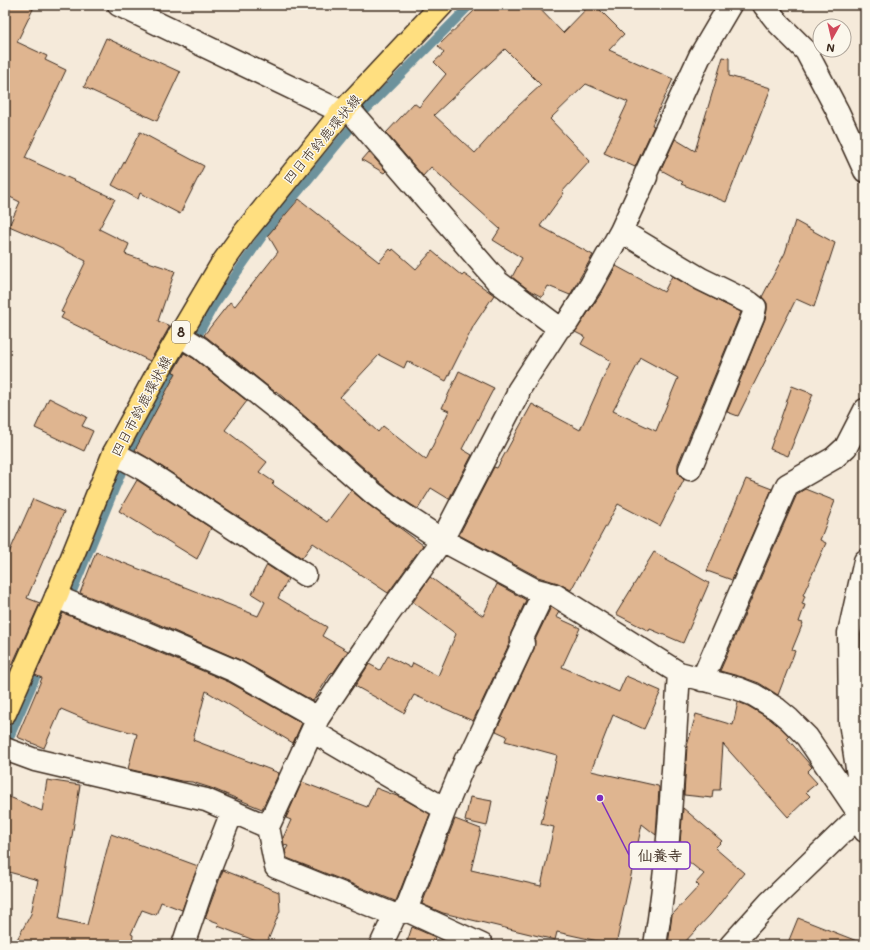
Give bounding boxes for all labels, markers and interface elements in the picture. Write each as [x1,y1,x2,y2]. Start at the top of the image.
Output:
north arrow [812,18,852,58]
text: N [825,40,836,56]
street label: 四日市鈴鹿環状線 [278,90,365,188]
road number: 8 [172,321,190,343]
street label: 四日市鈴鹿環状線 [106,352,175,460]
callout: 仙養寺 [629,842,690,869]
text: 仙養寺 [637,845,683,865]

